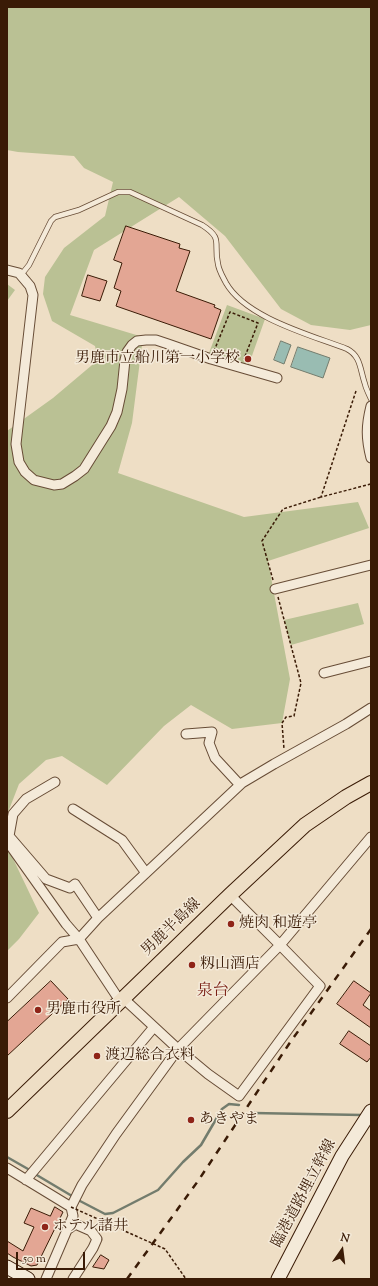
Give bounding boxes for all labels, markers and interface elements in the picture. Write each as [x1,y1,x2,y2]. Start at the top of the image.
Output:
place label: 男鹿市立船川第一小学校 [75,350,240,368]
marker: 男鹿市立船川第一小学校 [243,354,253,364]
street label: 男鹿半島線 [139,895,205,961]
place label: 焼肉 和遊亭 [239,915,317,933]
marker: 焼肉 和遊亭 [226,919,236,929]
place label: 籾山酒店 [200,956,260,974]
marker: 籾山酒店 [187,960,197,970]
district label: 泉台 [197,982,229,1002]
place label: 男鹿市役所 [46,1001,121,1019]
marker: 男鹿市役所 [33,1005,43,1015]
place label: 渡辺総合衣料 [105,1047,195,1065]
marker: 渡辺総合衣料 [92,1051,102,1061]
place label: あきやま [199,1111,259,1129]
marker: あきやま [186,1115,196,1125]
street label: 臨港道路埋立幹線 [269,1137,341,1251]
place label: ホテル諸井 [53,1218,128,1236]
marker: ホテル諸井 [40,1222,50,1232]
north arrow [322,1230,362,1270]
text: N [339,1230,351,1247]
scale bar [18,1244,87,1270]
text: 50 m [23,1250,46,1268]

